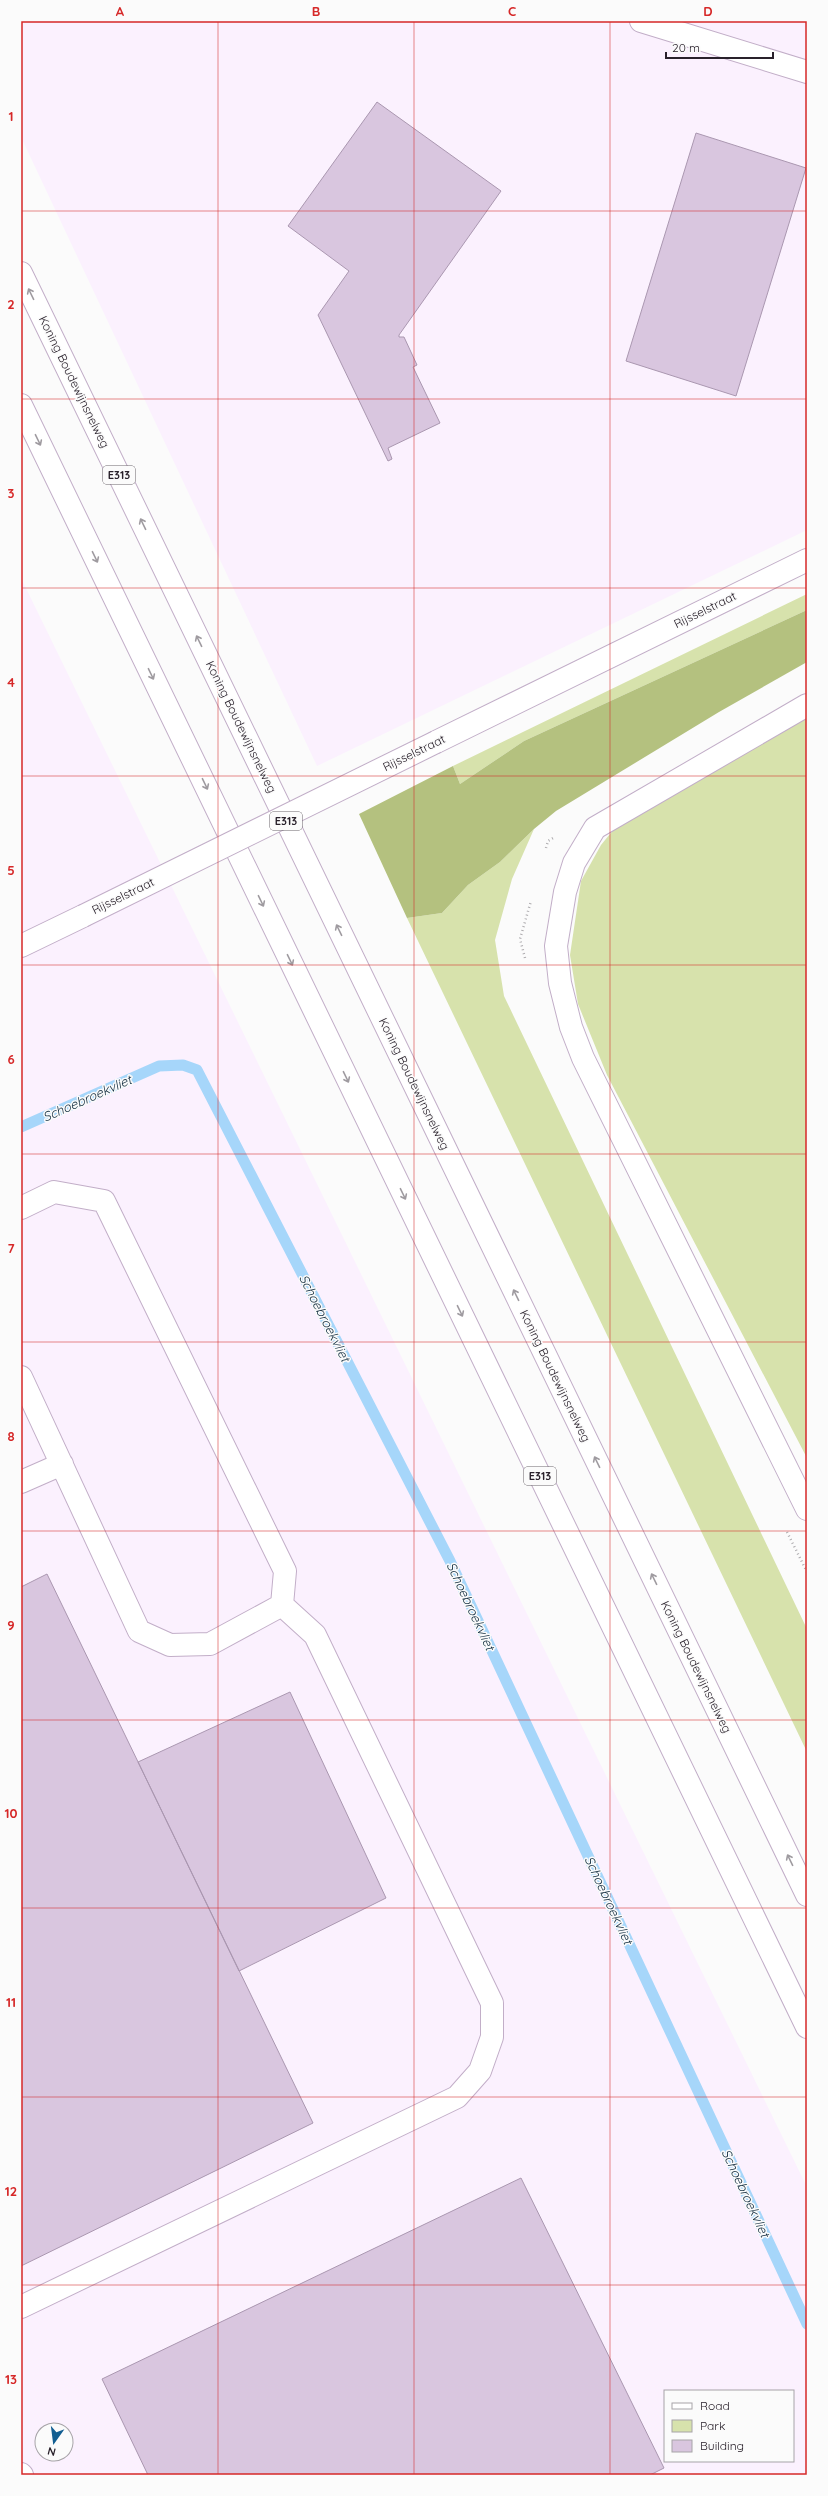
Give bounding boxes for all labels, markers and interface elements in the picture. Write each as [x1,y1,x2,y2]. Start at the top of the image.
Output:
text: A [116,3,125,19]
text: B [312,3,320,19]
text: C [508,3,516,19]
text: D [703,3,713,19]
scale bar [666,34,773,60]
text: 20 m [672,40,700,55]
text: 1 [8,108,14,124]
one-way arrow [27,288,34,300]
text: 2 [7,296,15,312]
street label: Koning Boudewijnsnelweg [36,313,113,450]
one-way arrow [35,434,42,446]
road number: E313 [103,466,135,484]
text: 3 [8,485,15,501]
one-way arrow [139,519,146,531]
one-way arrow [92,551,99,563]
street label: Rijsselstraat [671,588,738,631]
one-way arrow [195,636,202,648]
street label: Koning Boudewijnsnelweg [203,658,280,795]
one-way arrow [148,668,155,680]
text: 4 [7,674,15,690]
street label: Rijsselstraat [380,731,447,774]
one-way arrow [201,777,209,789]
road number: E313 [270,812,302,830]
text: 5 [7,862,15,878]
street label: Rijsselstraat [89,874,156,917]
one-way arrow [258,894,265,906]
one-way arrow [335,925,343,937]
one-way arrow [287,954,294,966]
street label: Koning Boudewijnsnelweg [376,1015,453,1152]
text: 6 [7,1051,15,1067]
water label: Schoebroekvliet [40,1071,135,1125]
one-way arrow [343,1071,351,1083]
one-way arrow [400,1188,407,1200]
text: 7 [7,1240,15,1256]
water label: Schoebroekvliet [296,1272,355,1366]
one-way arrow [512,1289,519,1301]
one-way arrow [457,1305,464,1317]
street label: Koning Boudewijnsnelweg [517,1307,594,1444]
text: 8 [7,1428,15,1444]
one-way arrow [593,1456,600,1468]
road number: E313 [524,1467,556,1485]
water label: Schoebroekvliet [444,1559,499,1654]
one-way arrow [650,1573,657,1585]
street label: Koning Boudewijnsnelweg [658,1598,735,1735]
text: 9 [7,1617,15,1633]
text: 10 [4,1805,18,1821]
water label: Schoebroekvliet [582,1853,637,1948]
one-way arrow [786,1854,793,1866]
text: 11 [6,1994,16,2010]
water label: Schoebroekvliet [719,2146,774,2241]
text: 12 [5,2183,17,2199]
text: 13 [5,2371,17,2387]
legend [664,2390,794,2462]
text: Road [700,2398,730,2413]
text: Park [700,2418,725,2433]
north arrow [34,2422,74,2462]
text: Building [700,2438,744,2453]
text: N [46,2444,57,2459]

